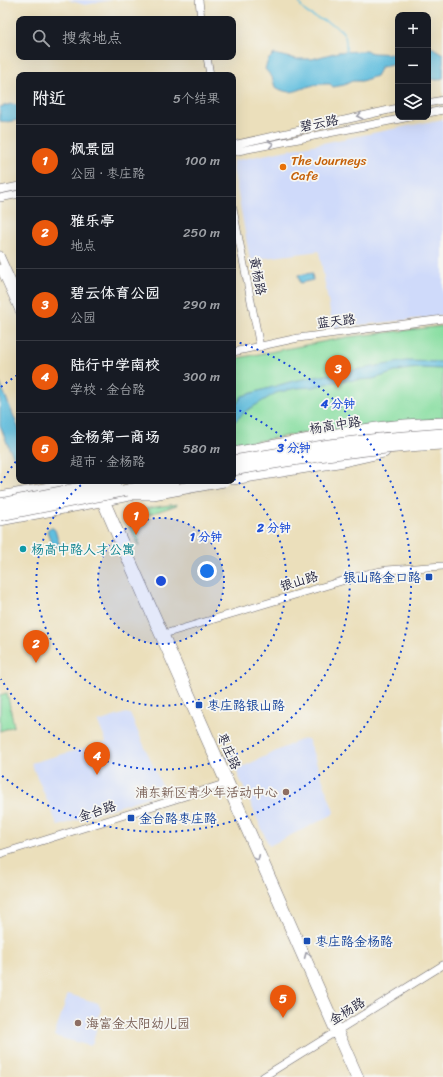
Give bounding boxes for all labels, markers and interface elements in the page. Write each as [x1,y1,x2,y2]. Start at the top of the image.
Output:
map controls [395,12,431,120]
button: + [395,12,431,48]
search box [16,16,236,60]
text: 搜索地点 [62,25,122,51]
icon: search [30,27,52,49]
button: − [395,48,431,84]
text: 附近 [32,83,66,113]
button: layers [395,84,431,120]
text: 5个结果 [173,87,220,110]
street label: 碧云路 [298,108,340,138]
one-way arrow [357,112,363,120]
text: 枫景园 [70,136,115,162]
one-way arrow [268,141,274,149]
text: 1 [42,149,48,172]
text: 100 m [185,149,220,172]
place label: The Journeys Cafe [291,149,367,187]
text: 公园 · 枣庄路 [70,162,145,185]
marker: The Journeys Cafe [278,162,288,172]
text: 雅乐亭 [70,208,115,234]
text: 2 [41,221,49,244]
text: 250 m [183,221,220,244]
text: 地点 [70,234,96,257]
street label: 黄杨路 [243,255,273,297]
text: 碧云体育公园 [70,280,160,306]
text: 3 [41,293,49,316]
text: 290 m [183,293,220,316]
text: 公园 [70,306,96,329]
street label: 蓝天路 [315,307,357,335]
text: 陆行中学南校 [70,352,160,378]
pin: 3 [325,355,351,388]
text: 4 [41,365,49,388]
text: 300 m [183,365,220,388]
text: 学校 · 金台路 [70,378,145,401]
text: 4 分钟 [320,393,355,415]
street label: 杨高中路 [308,410,362,440]
text: 金杨第一商场 [70,424,160,450]
text: 5 [41,437,49,460]
text: 580 m [183,437,220,460]
text: 3 分钟 [276,437,311,459]
text: 超市 · 金杨路 [70,450,145,473]
pin: 1 [123,502,149,535]
text: 2 分钟 [256,517,291,539]
text: 1 分钟 [190,526,222,548]
place label: 杨高中路人才公寓 [31,538,135,561]
marker: 杨高中路人才公寓 [18,544,28,554]
your location [197,561,217,581]
street label: 银山路 [277,564,321,598]
place label: 银山路金口路 [343,566,421,589]
marker: 银山路金口路 [424,572,434,582]
centre of rings [154,574,168,588]
pin: 2 [23,630,49,663]
place label: 枣庄路银山路 [207,694,285,717]
marker: 枣庄路银山路 [194,700,204,710]
street label: 枣庄路 [211,729,247,773]
pin: 4 [84,742,110,775]
place label: 浦东新区青少年活动中心 [135,781,278,804]
marker: 浦东新区青少年活动中心 [281,787,291,797]
street label: 金台路 [75,794,119,828]
place label: 金台路枣庄路 [139,807,217,830]
marker: 金台路枣庄路 [126,813,136,823]
one-way arrow [252,854,260,861]
place label: 枣庄路金杨路 [315,930,393,953]
marker: 枣庄路金杨路 [302,936,312,946]
one-way arrow [304,952,312,960]
pin: 5 [270,985,296,1018]
street label: 金杨路 [324,991,370,1031]
place label: 海富金太阳幼儿园 [86,1012,190,1035]
marker: 海富金太阳幼儿园 [73,1018,83,1028]

